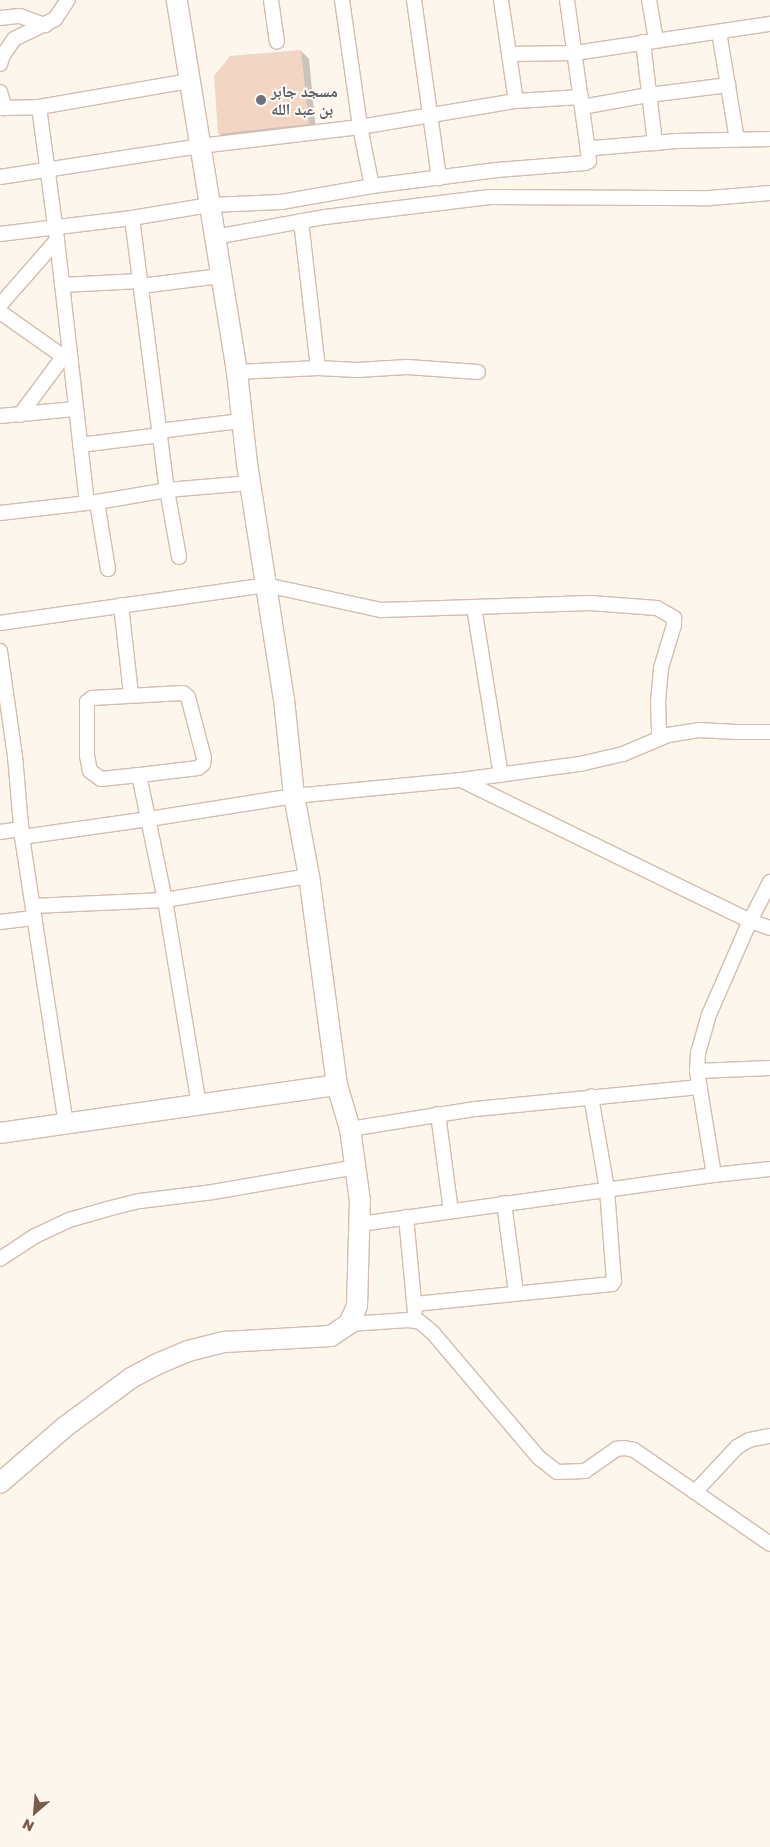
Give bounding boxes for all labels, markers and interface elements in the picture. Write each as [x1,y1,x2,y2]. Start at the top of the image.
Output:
place label: مسجد جابر بن عبد الله [271,81,338,119]
marker: مسجد جابر بن عبد الله [255,94,267,106]
north arrow [10,1787,60,1837]
text: N [19,1816,37,1836]

